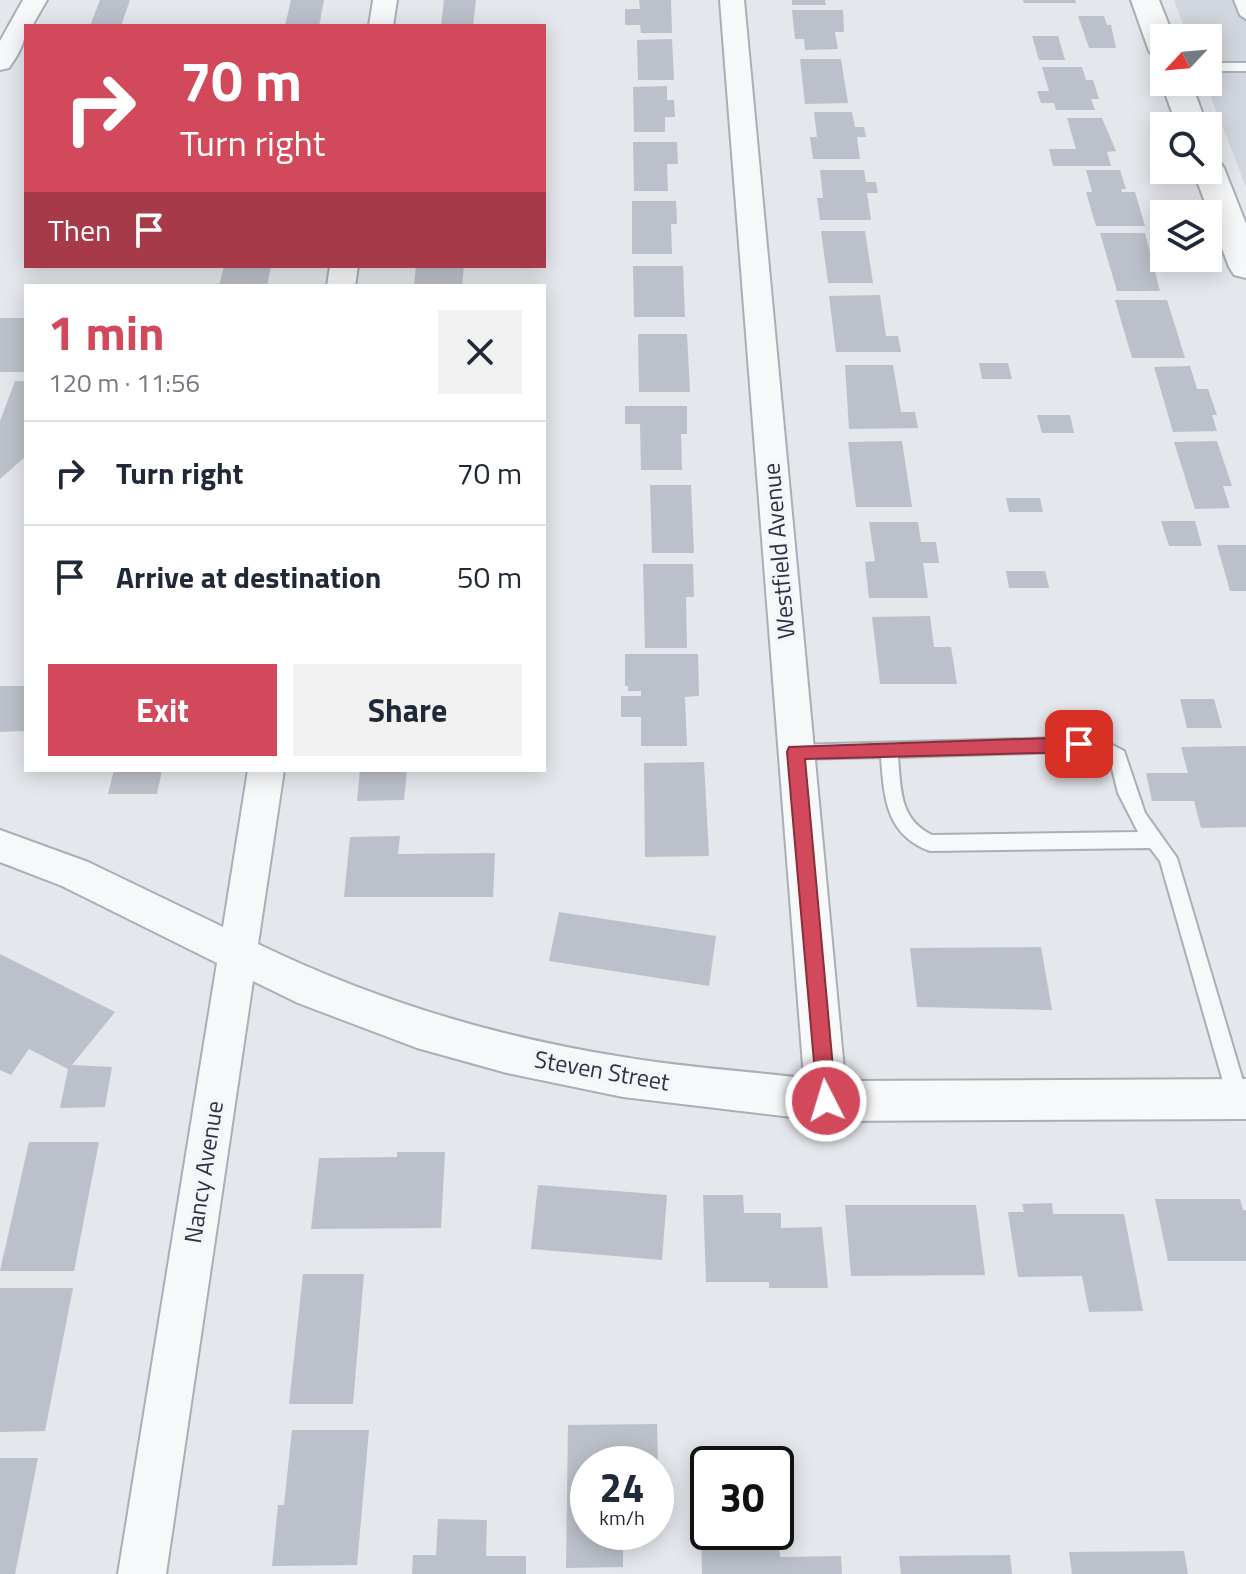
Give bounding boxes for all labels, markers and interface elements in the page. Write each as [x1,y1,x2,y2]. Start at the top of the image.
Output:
north arrow [1150,24,1222,96]
map controls [1150,24,1222,272]
text: 70 m [180,38,302,123]
icon: right [48,56,152,160]
button: search [1150,112,1222,184]
text: Turn right [180,115,325,170]
button: layers [1150,200,1222,272]
text: Then [48,207,111,253]
icon: arrive [127,208,171,252]
text: 1 min [48,296,165,369]
button: close [438,310,522,394]
text: 120 m · 11:56 [48,363,200,402]
text: Turn right [116,450,244,496]
text: 70 m [457,450,522,496]
icon: right [48,451,92,495]
street label: Westfield Avenue [752,462,804,641]
text: Arrive at destination [116,554,381,600]
text: 50 m [457,554,522,600]
icon: arrive [48,555,92,599]
button: Exit [48,664,277,756]
button: Share [293,664,522,756]
pin [1045,710,1113,778]
icon: arrive [1057,722,1101,766]
street label: Steven Street [532,1040,673,1100]
position arrow [784,1059,868,1143]
street label: Nancy Avenue [174,1098,232,1246]
speed limit sign: 30 [690,1446,794,1550]
text: 24 [600,1457,644,1518]
text: km/h [599,1502,645,1533]

